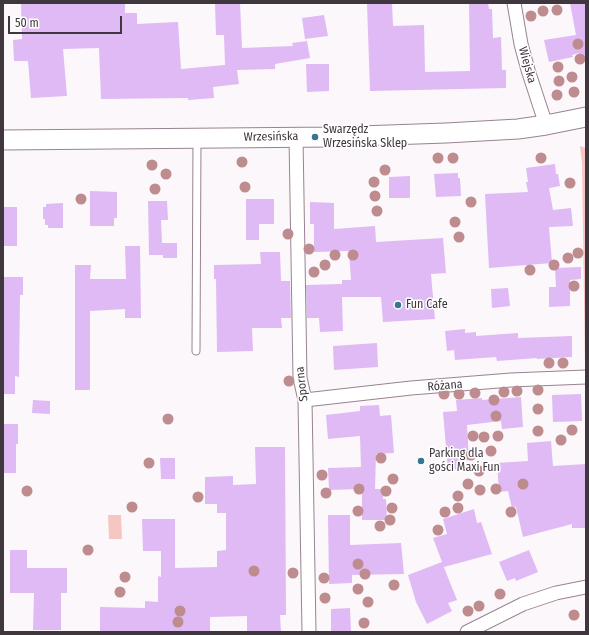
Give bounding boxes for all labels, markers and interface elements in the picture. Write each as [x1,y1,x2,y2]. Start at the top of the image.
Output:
scale bar [10,8,124,34]
text: 50 m [15,16,39,30]
street label: Wiejska [515,45,539,85]
place label: Swarzędz Wrzesińska Sklep [323,123,407,151]
street label: Wrzesińska [244,129,298,145]
marker: Swarzędz Wrzesińska Sklep [310,132,320,142]
place label: Fun Cafe [406,298,448,312]
marker: Fun Cafe [393,300,403,310]
street label: Sporna [293,366,311,402]
street label: Różana [427,377,463,395]
place label: Parking dla gości Maxi Fun [429,447,500,475]
marker: Parking dla gości Maxi Fun [416,456,426,466]

